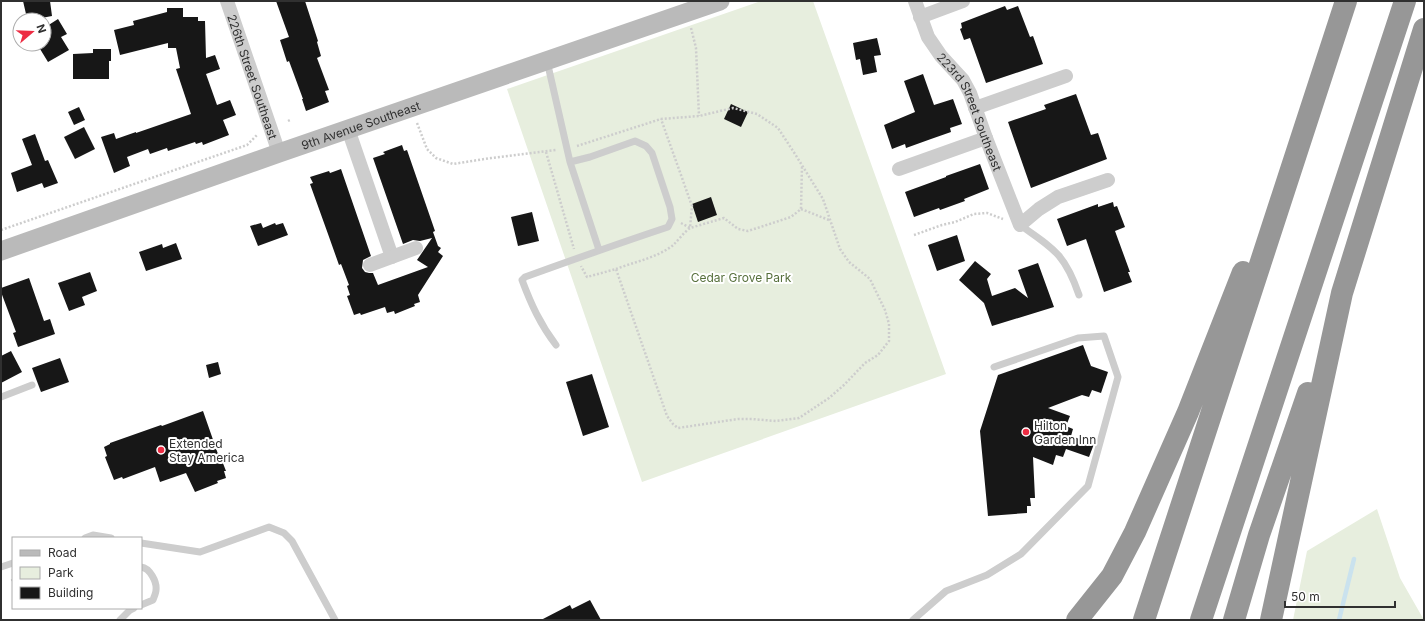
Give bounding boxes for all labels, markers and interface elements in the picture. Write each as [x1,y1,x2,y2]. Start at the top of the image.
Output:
north arrow [12,12,52,52]
street label: 226th Street Southeast [225,12,281,141]
text: N [33,22,49,35]
street label: 223rd Street Southeast [934,49,1006,173]
street label: 9th Avenue Southeast [299,97,422,152]
park label: Cedar Grove Park [691,270,792,285]
place label: Hilton Garden Inn [1034,418,1096,447]
marker: Hilton Garden Inn [1021,427,1031,437]
place label: Extended Stay America [169,436,244,465]
marker: Extended Stay America [156,445,166,455]
legend [12,537,142,609]
text: Road [48,545,77,560]
text: Park [48,565,74,580]
scale bar [1285,583,1395,609]
text: Building [48,585,93,600]
text: 50 m [1291,589,1320,604]

